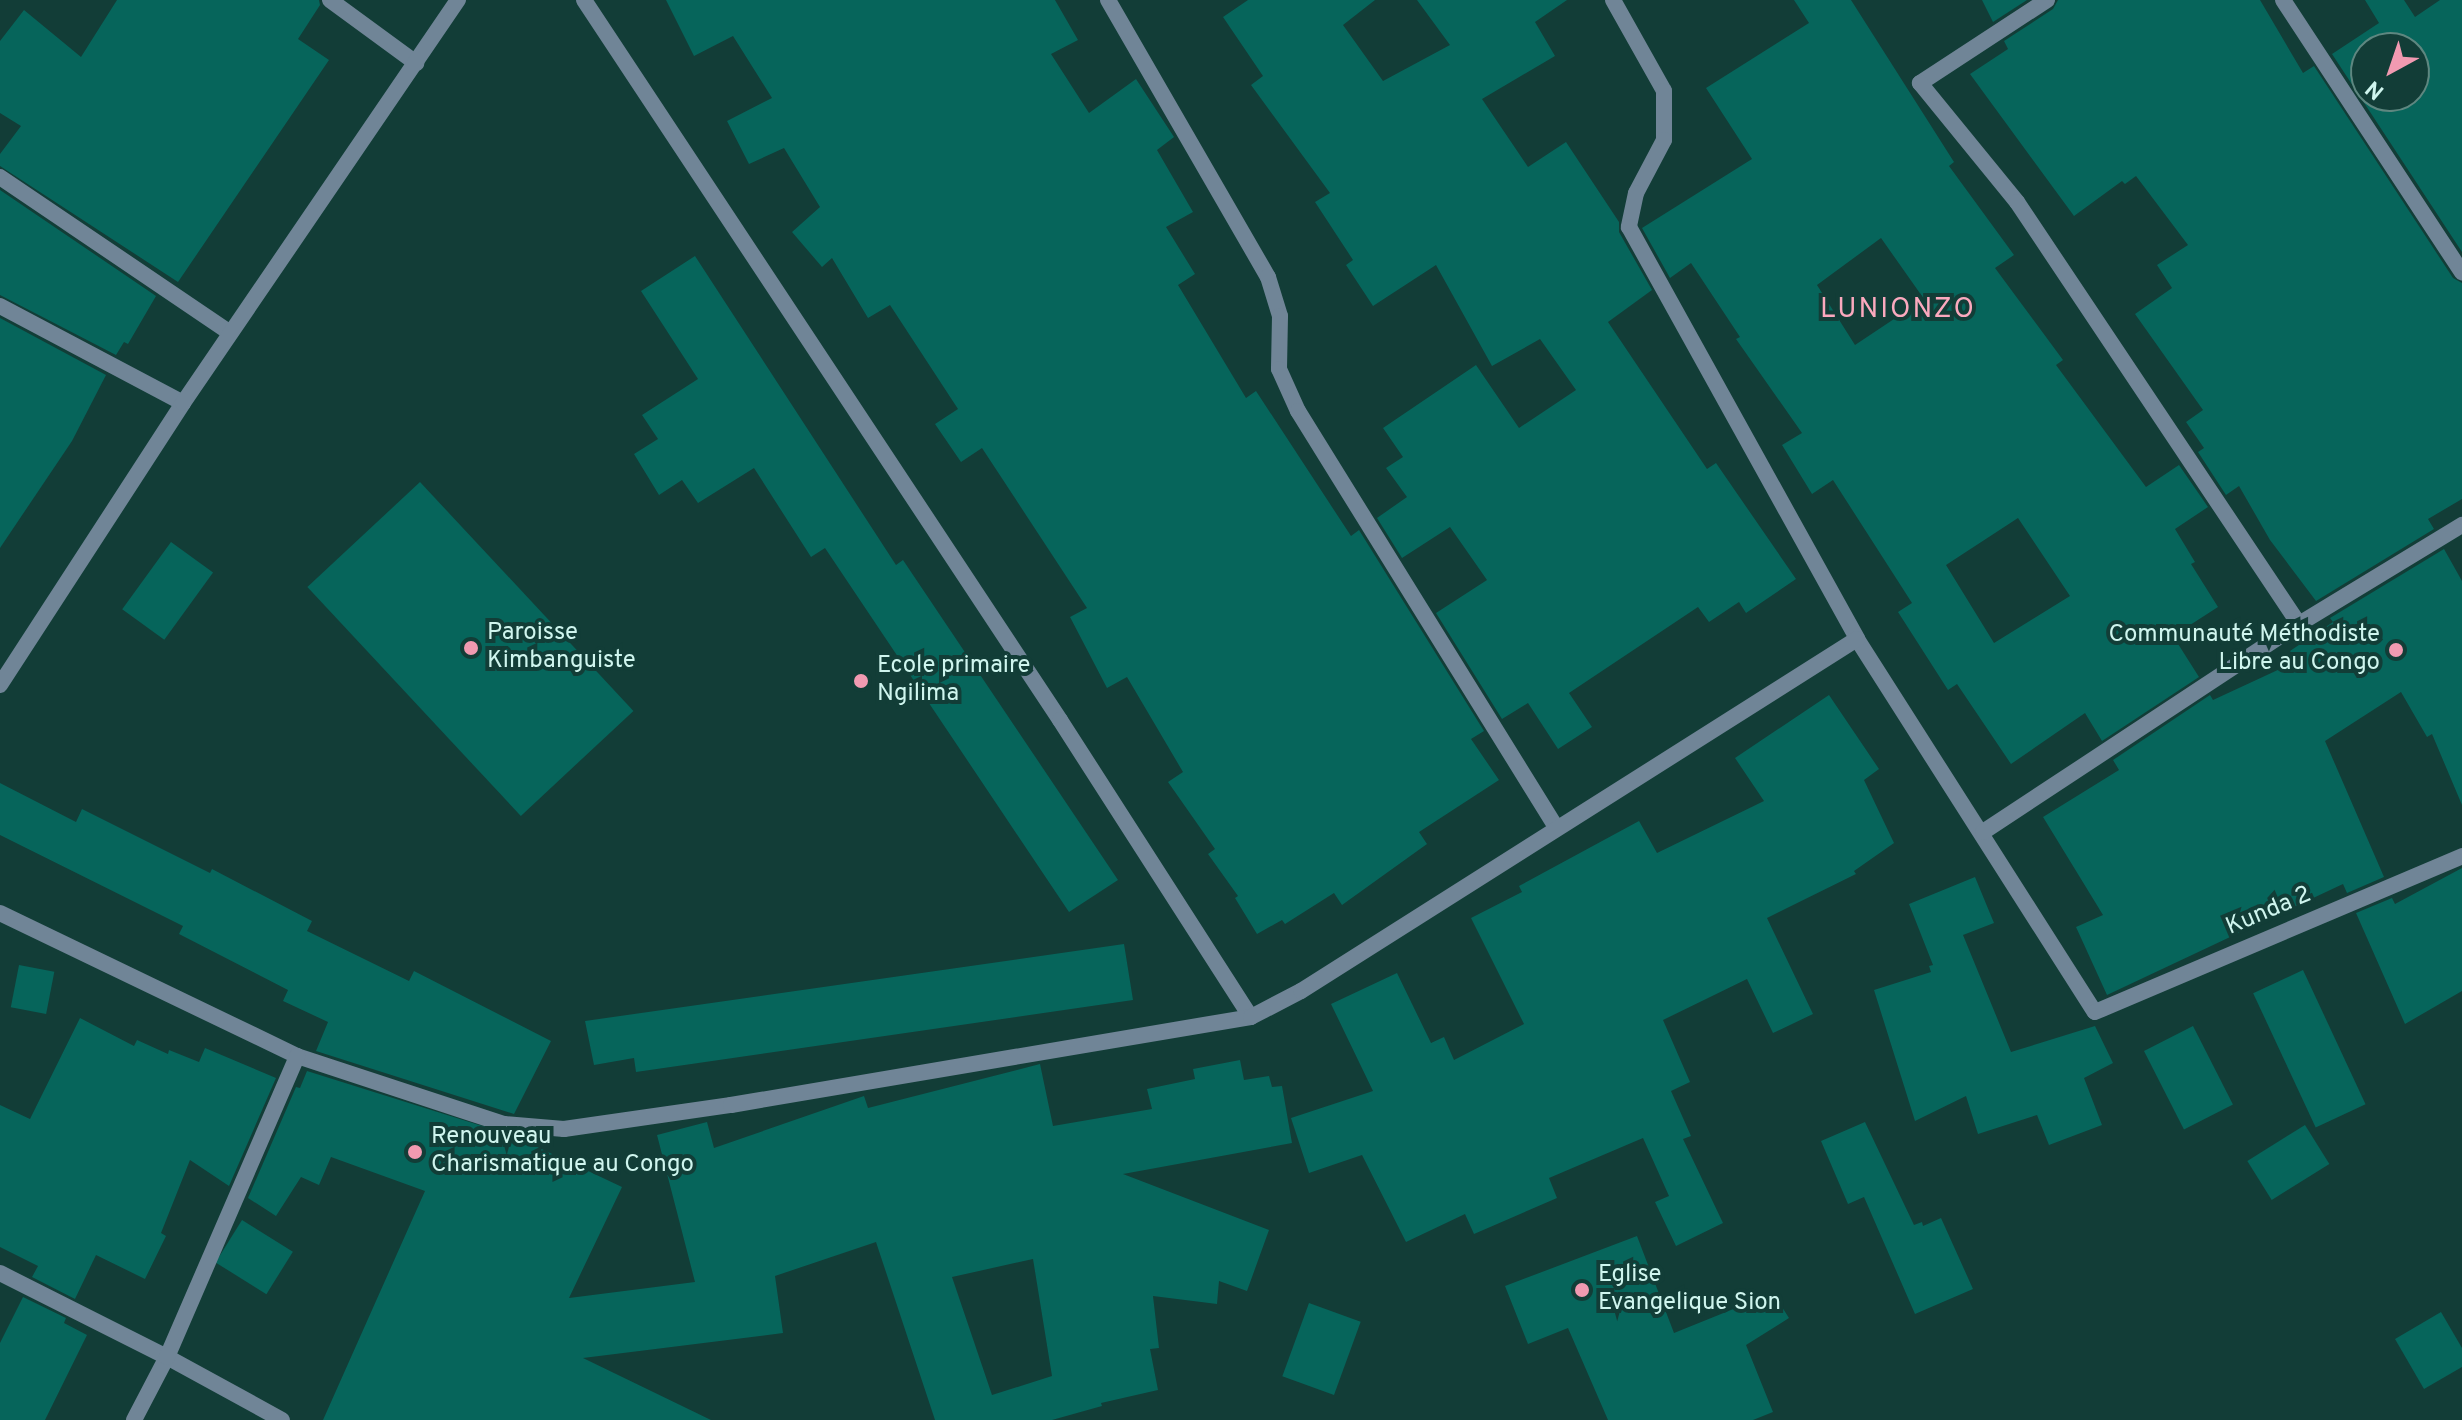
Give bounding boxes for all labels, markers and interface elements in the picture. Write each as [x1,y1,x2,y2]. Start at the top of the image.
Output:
north arrow [2350,32,2430,112]
text: N [2361,74,2390,105]
district label: LUNIONZO [1820,293,1976,327]
place label: Paroisse Kimbanguiste [487,620,636,676]
place label: Communauté Méthodiste Libre au Congo [2108,622,2380,678]
marker: Paroisse Kimbanguiste [462,639,480,657]
marker: Communauté Méthodiste Libre au Congo [2387,641,2405,659]
place label: Ecole primaire Ngilima [877,653,1031,709]
marker: Ecole primaire Ngilima [852,672,870,690]
street label: Kunda 2 [2222,881,2316,943]
place label: Renouveau Charismatique au Congo [431,1124,694,1180]
marker: Renouveau Charismatique au Congo [406,1143,424,1161]
place label: Eglise Evangelique Sion [1598,1262,1781,1318]
marker: Eglise Evangelique Sion [1573,1281,1591,1299]

